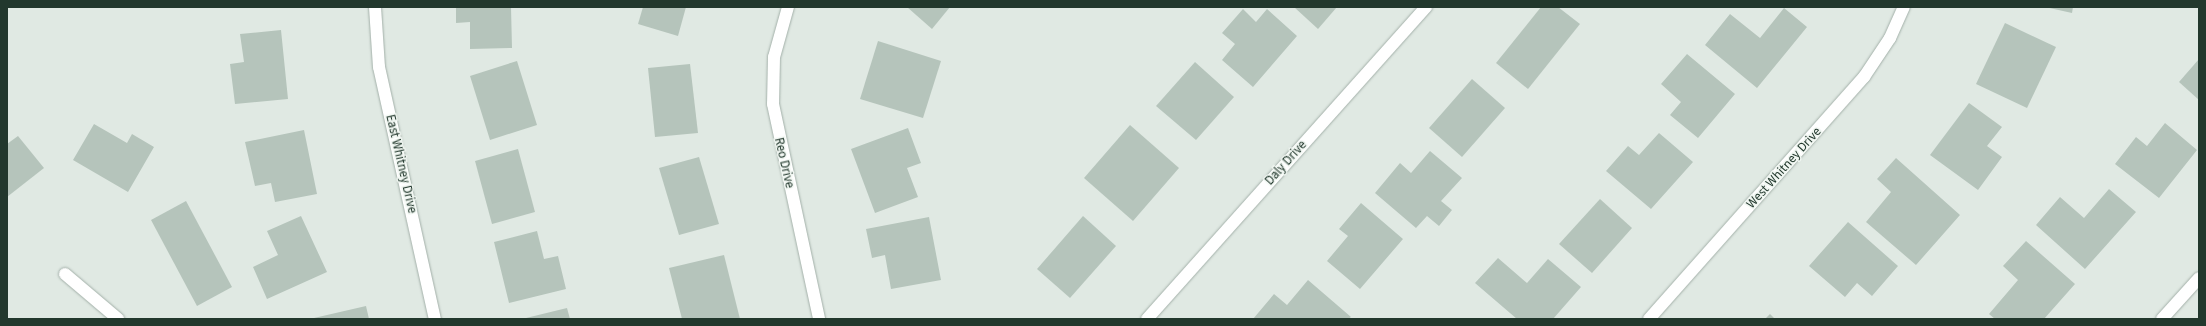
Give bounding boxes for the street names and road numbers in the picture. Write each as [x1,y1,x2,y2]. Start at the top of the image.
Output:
street label: East Whitney Drive [382,113,420,215]
street label: West Whitney Drive [1743,124,1825,212]
street label: Reo Drive [771,136,797,190]
street label: Daly Drive [1262,137,1310,189]

